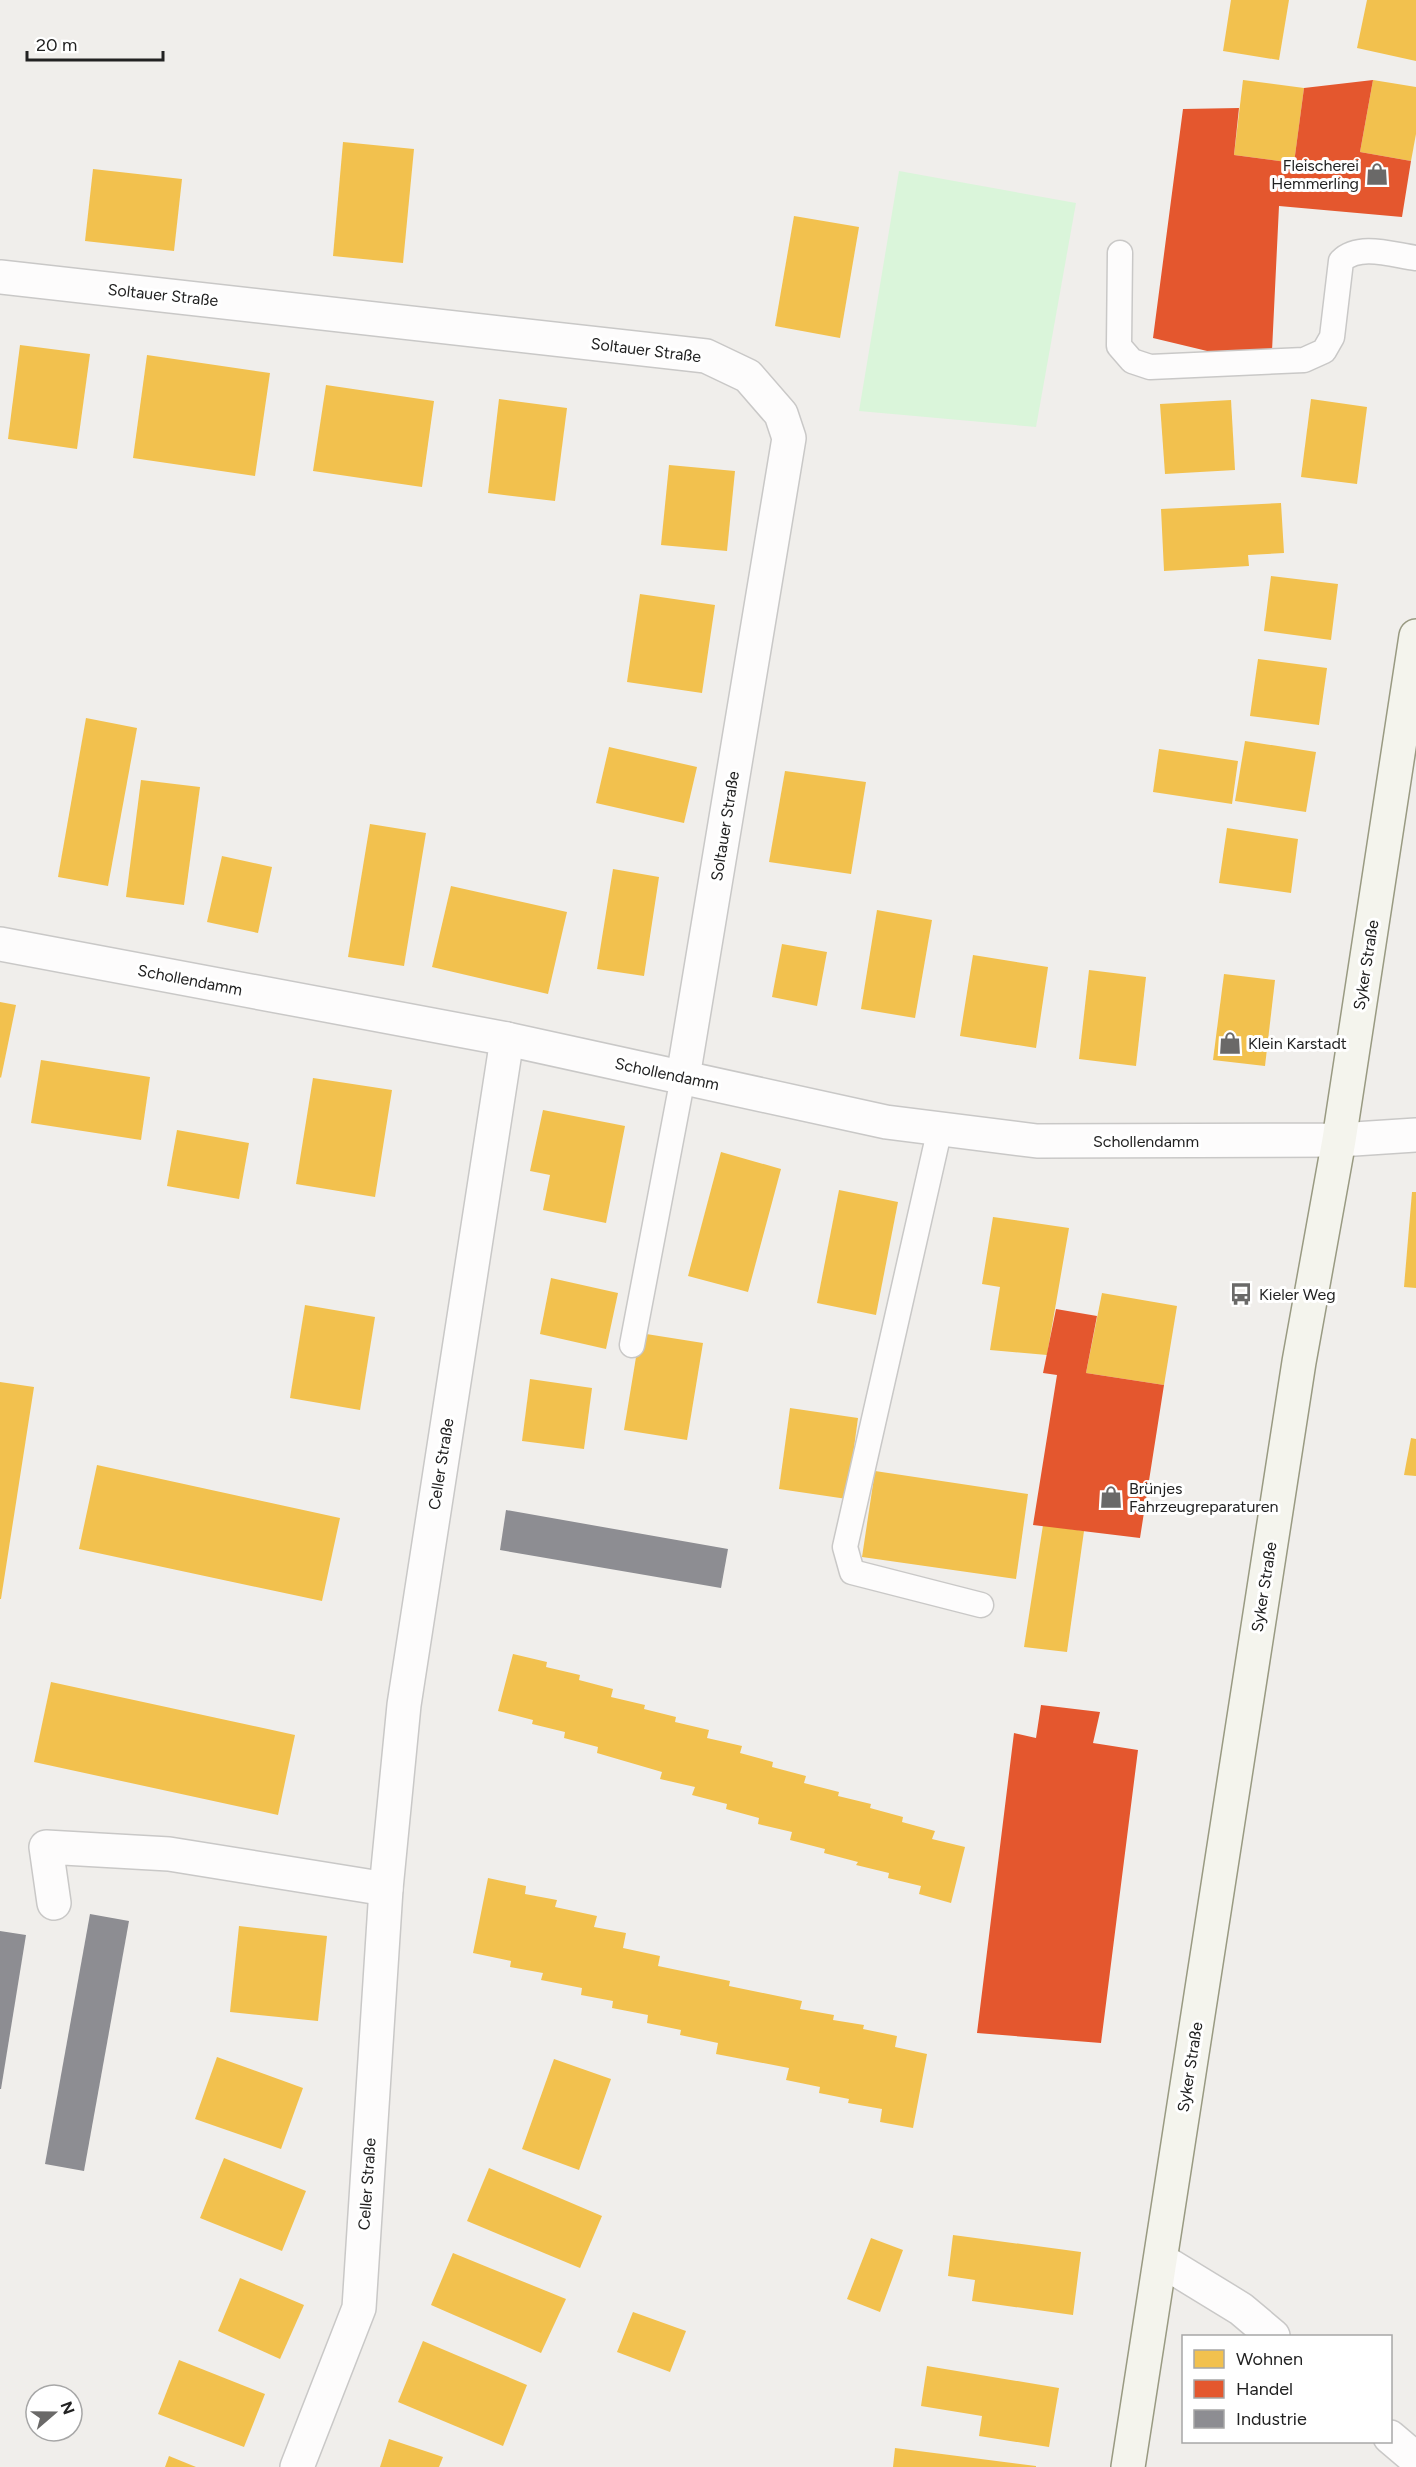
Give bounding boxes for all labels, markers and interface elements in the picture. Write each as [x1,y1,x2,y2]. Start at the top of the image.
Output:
scale bar [27,24,164,62]
text: 20 m [36,34,77,56]
place label: Fleischerei Hemmerling [1271,156,1359,193]
shop icon: Fleischerei Hemmerling [1364,161,1390,187]
street label: Soltauer Straße [107,280,219,310]
street label: Soltauer Straße [590,334,703,366]
street label: Soltauer Straße [707,769,743,882]
street label: Syker Straße [1349,918,1383,1011]
street label: Schollendamm [136,961,244,999]
shop icon: Klein Karstadt [1217,1030,1243,1056]
place label: Klein Karstadt [1248,1034,1347,1053]
street label: Schollendamm [613,1054,721,1094]
street label: Schollendamm [1093,1132,1199,1151]
bus stop icon: Kieler Weg [1228,1281,1254,1307]
place label: Kieler Weg [1259,1285,1336,1304]
street label: Celler Straße [424,1417,458,1511]
place label: Brünjes Fahrzeugreparaturen [1129,1479,1278,1516]
shop icon: Brünjes Fahrzeugreparaturen [1098,1484,1124,1510]
street label: Syker Straße [1247,1540,1281,1633]
street label: Syker Straße [1173,2020,1207,2113]
street label: Celler Straße [354,2137,380,2231]
legend [1182,2335,1392,2443]
text: Wohnen [1236,2348,1303,2370]
text: Handel [1236,2378,1293,2400]
north arrow [24,2383,84,2443]
text: N [57,2399,79,2417]
text: Industrie [1236,2408,1307,2430]

